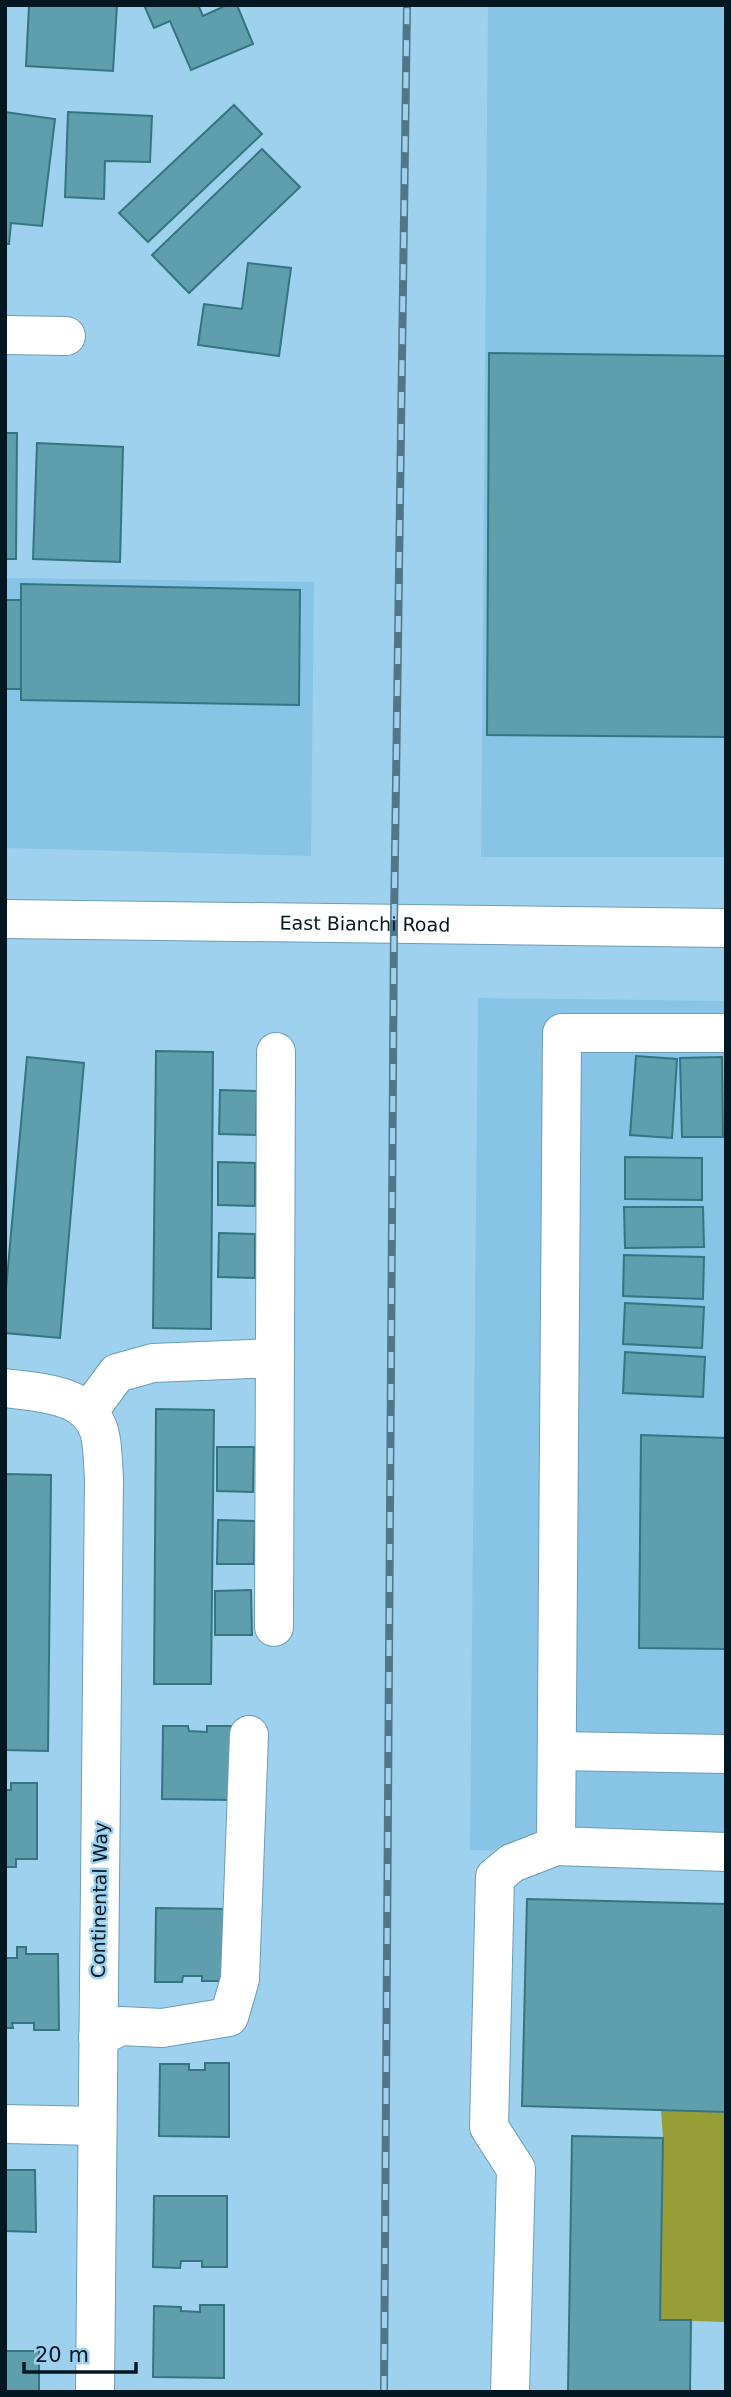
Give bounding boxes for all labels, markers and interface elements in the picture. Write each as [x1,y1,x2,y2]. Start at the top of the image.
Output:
street label: East Bianchi Road [280,911,450,936]
street label: Continental Way [87,1822,111,1978]
scale bar [24,2330,136,2374]
text: 20 m [35,2343,89,2367]

